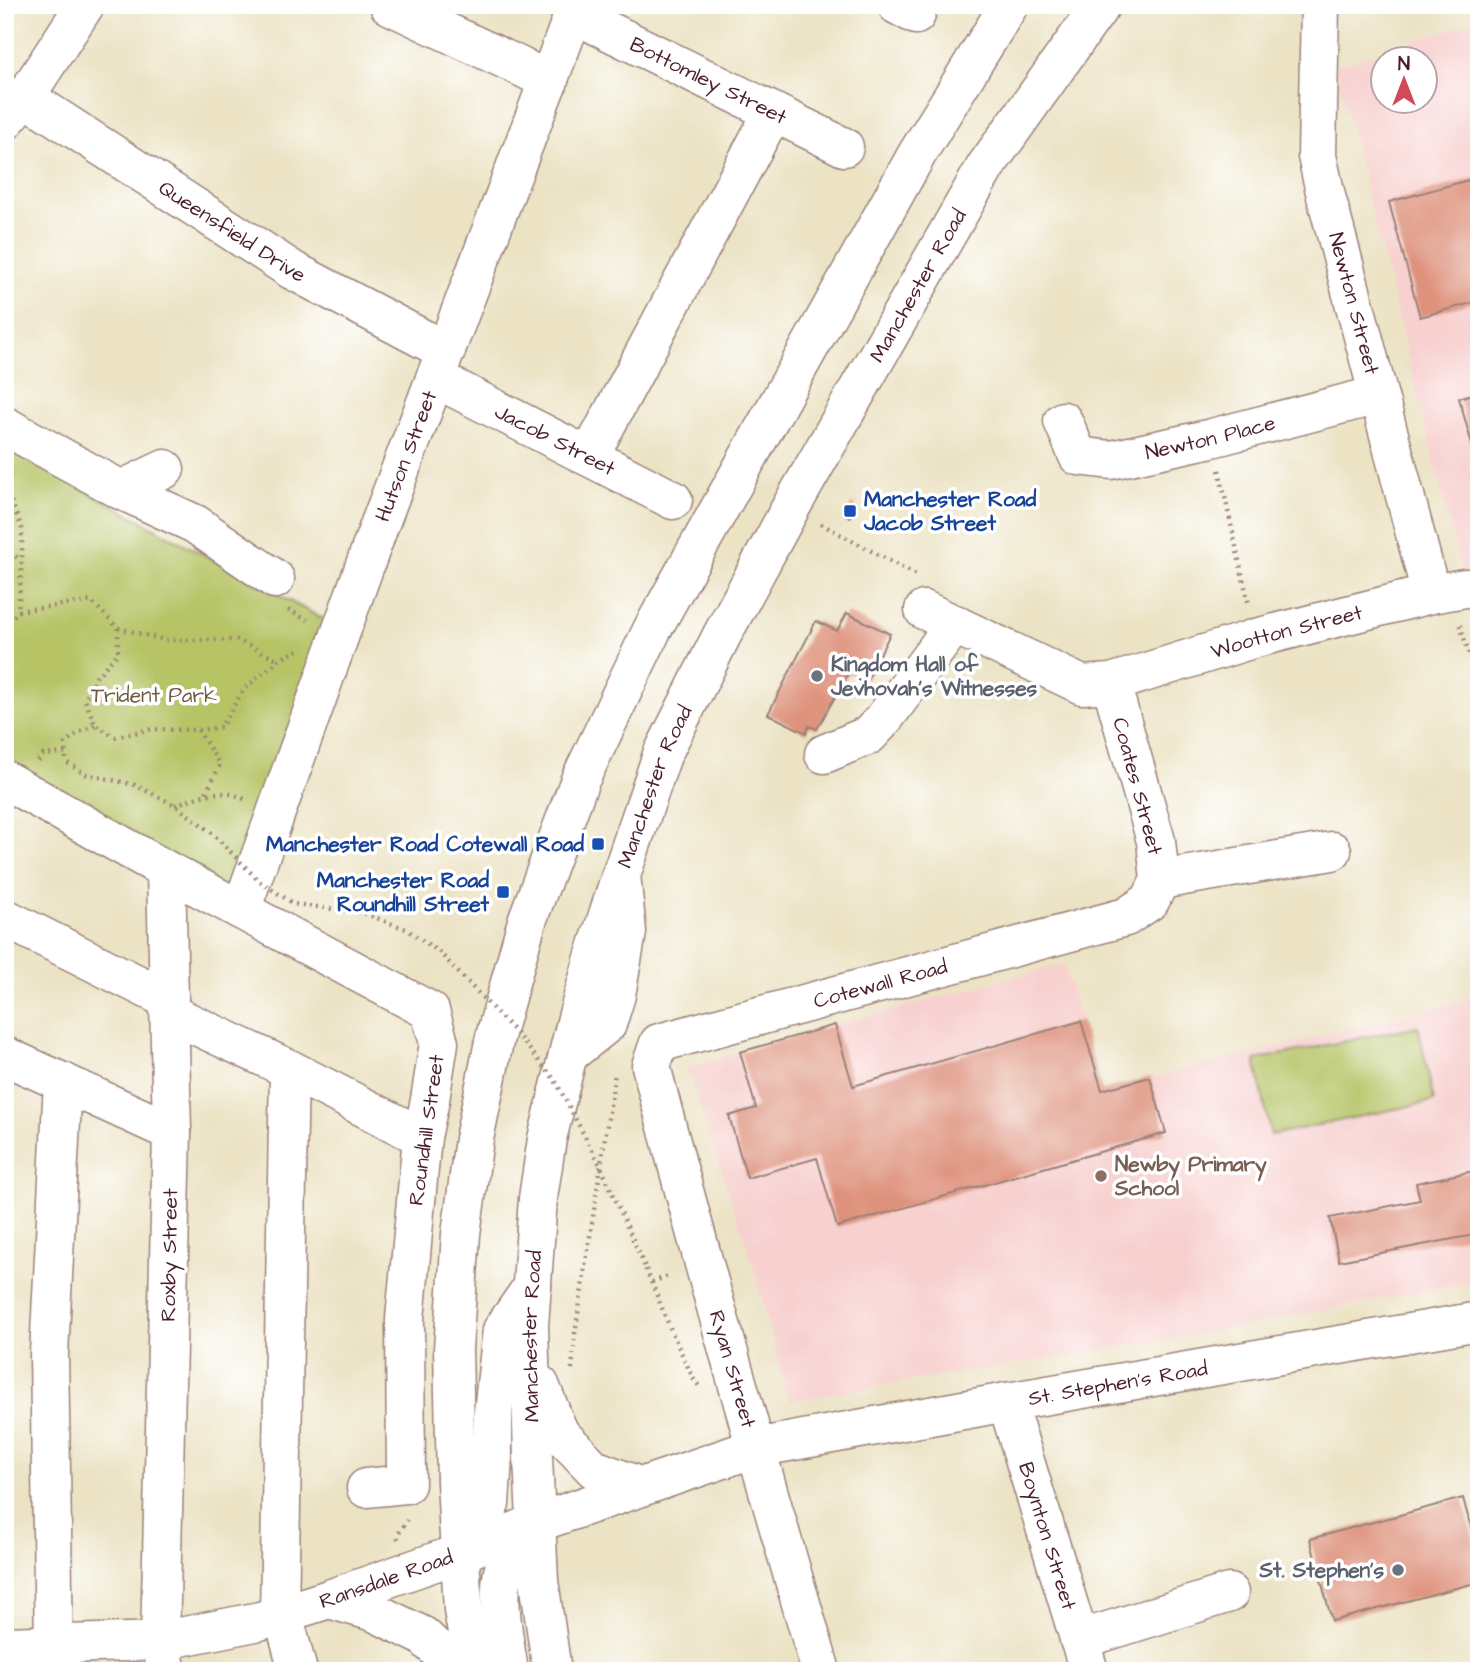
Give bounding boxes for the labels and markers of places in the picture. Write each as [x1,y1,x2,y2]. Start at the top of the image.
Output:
place label: Manchester Road Jacob Street [863,485,1036,538]
marker: Manchester Road Jacob Street [842,503,858,519]
place label: Kingdom Hall of Jevhovah's Witnesses [830,650,1038,703]
marker: Kingdom Hall of Jevhovah's Witnesses [809,668,825,684]
place label: Manchester Road Cotewall Road [266,830,584,859]
marker: Manchester Road Cotewall Road [590,836,606,852]
place label: Manchester Road Roundhill Street [317,866,490,919]
marker: Manchester Road Roundhill Street [495,884,511,900]
place label: Newby Primary School [1114,1150,1267,1203]
marker: Newby Primary School [1093,1168,1109,1184]
place label: St. Stephen's [1258,1556,1384,1586]
marker: St. Stephen's [1390,1562,1406,1578]

